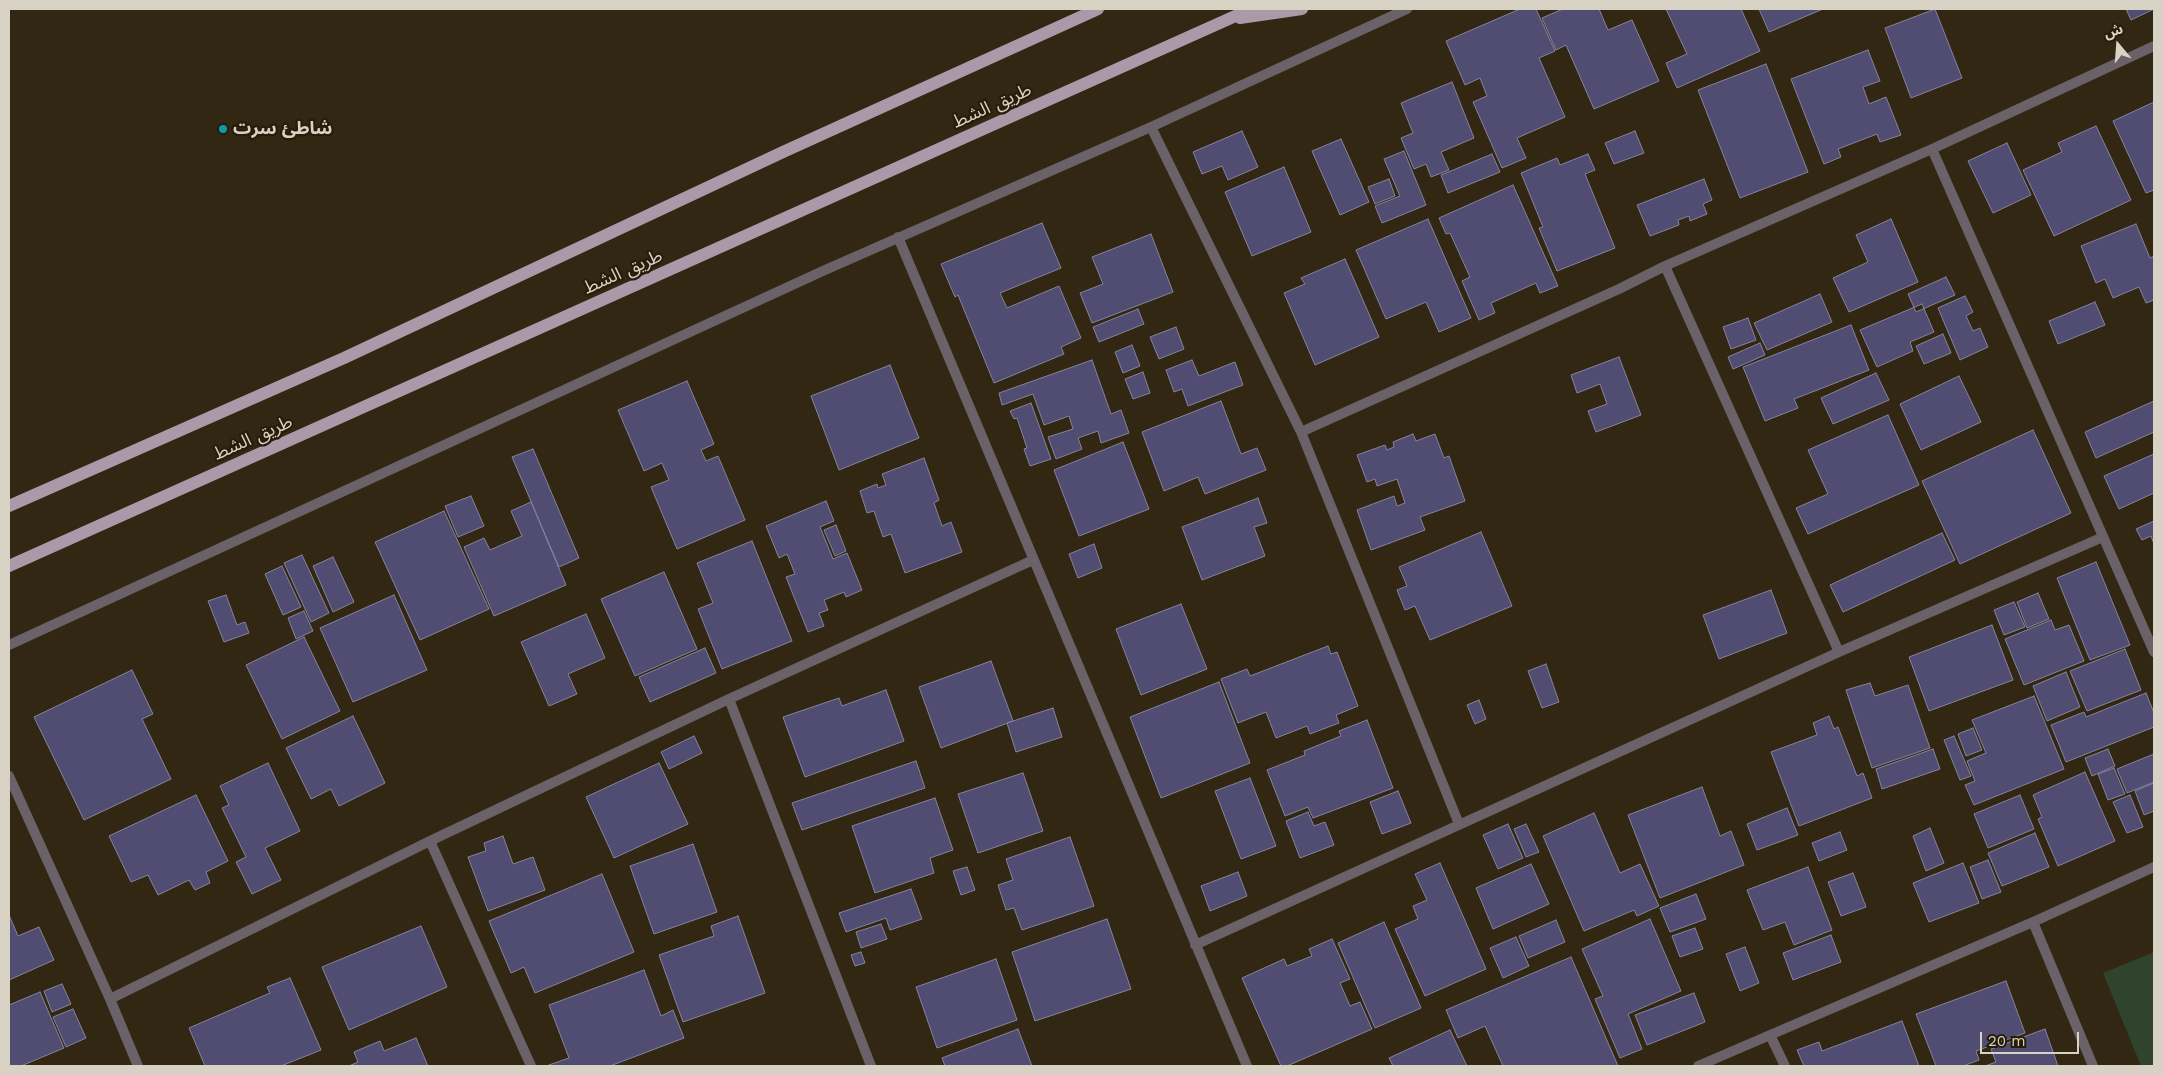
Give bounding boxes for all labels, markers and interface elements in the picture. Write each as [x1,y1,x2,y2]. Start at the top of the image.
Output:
north arrow [2093,20,2143,70]
text: ش [2102,20,2125,41]
street label: طريق الشط [949,79,1035,133]
place label: شاطئ سرت [233,118,332,140]
marker: شاطئ سرت [217,123,229,135]
street label: طريق الشط [580,245,666,299]
street label: طريق الشط [210,411,296,465]
scale bar [1983,1022,2082,1054]
text: 20 m [1988,1032,2026,1050]

